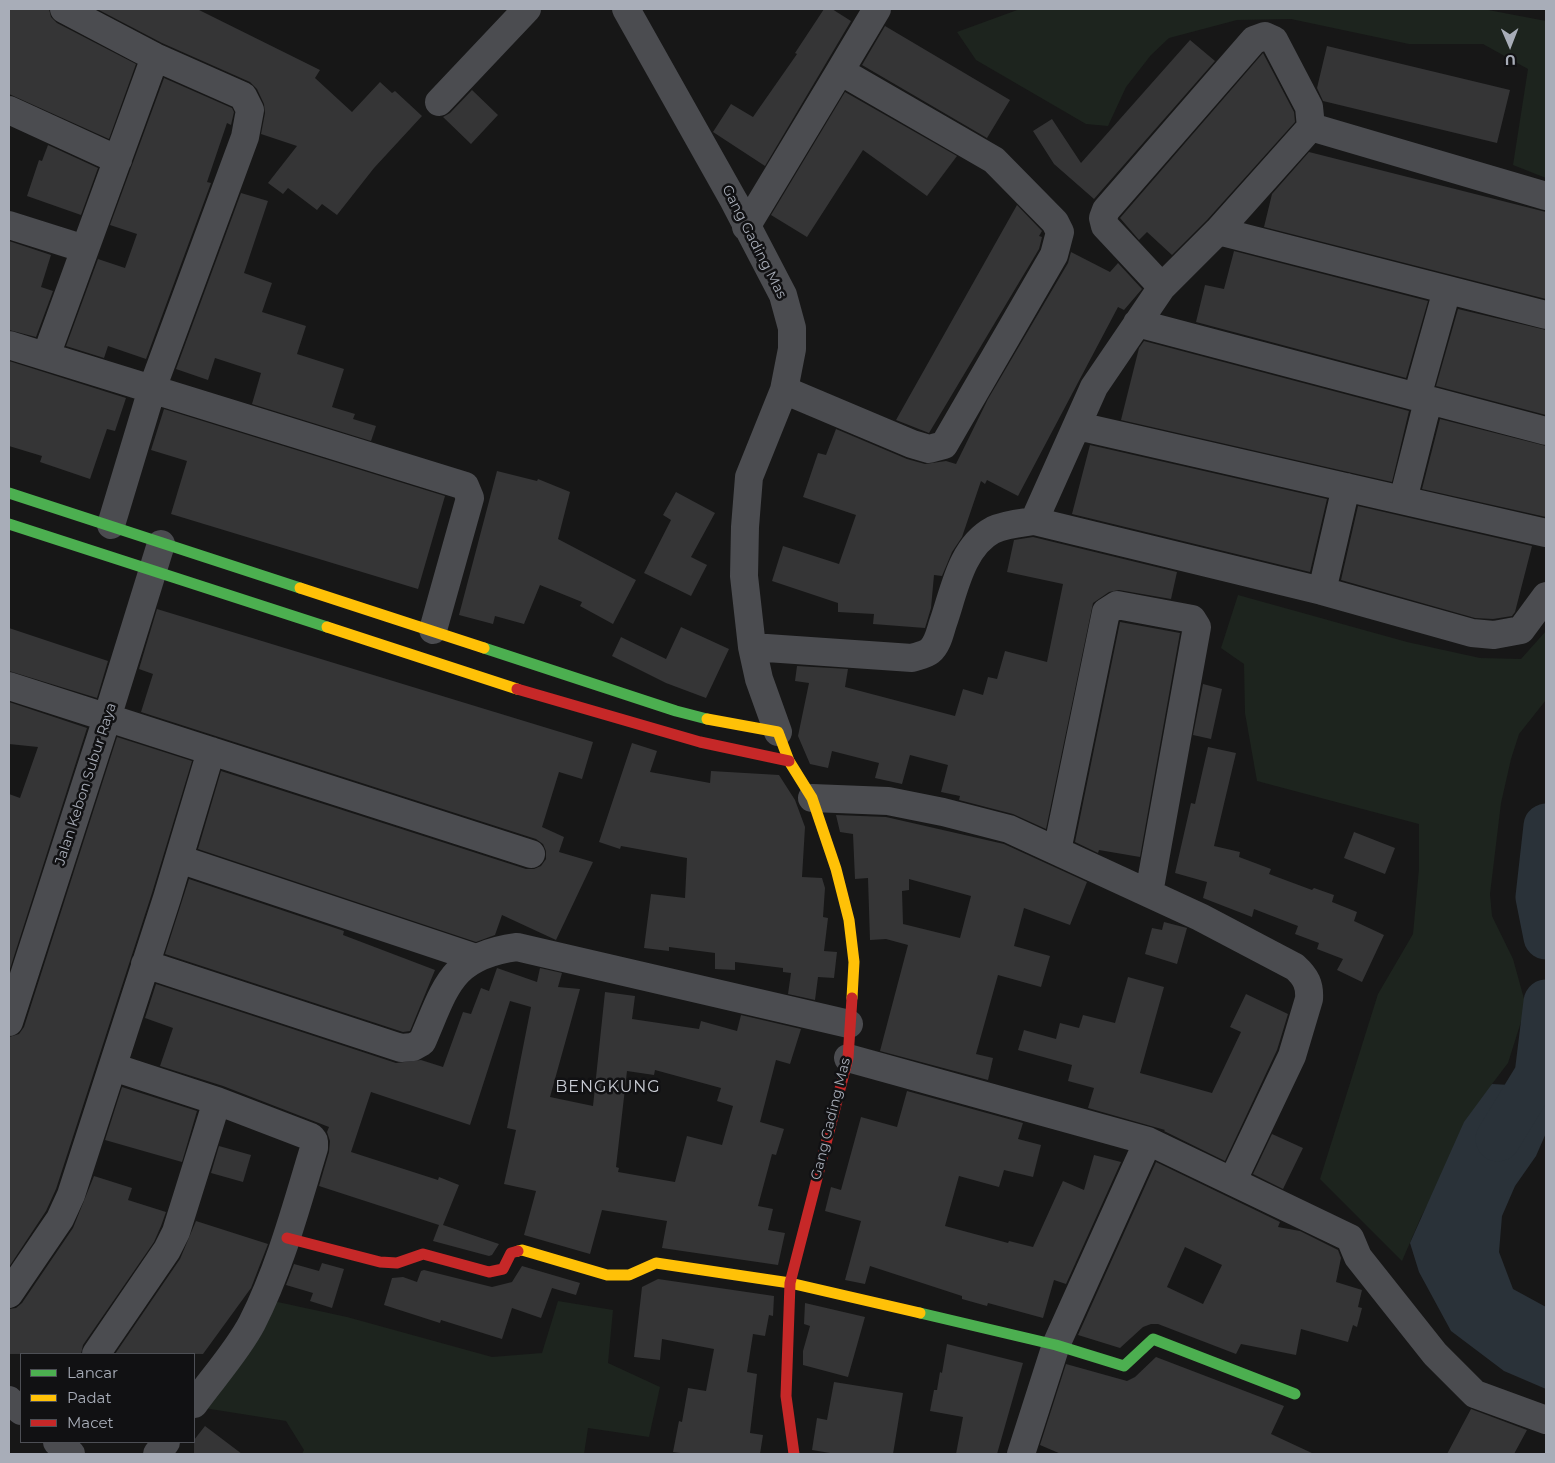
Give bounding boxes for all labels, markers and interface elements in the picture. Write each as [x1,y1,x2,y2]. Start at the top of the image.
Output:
north arrow [1485,20,1535,70]
text: U [1505,51,1516,69]
street label: Gang Gading Mas [718,182,790,302]
street label: Jalan Kebon Subur Raya [52,701,120,867]
street label: Gang Gading Mas [808,1056,854,1182]
district label: BENGKUNG [554,1077,662,1097]
legend [20,1353,195,1443]
text: Lancar [67,1363,118,1382]
text: Padat [67,1388,112,1407]
text: Macet [67,1413,114,1432]

